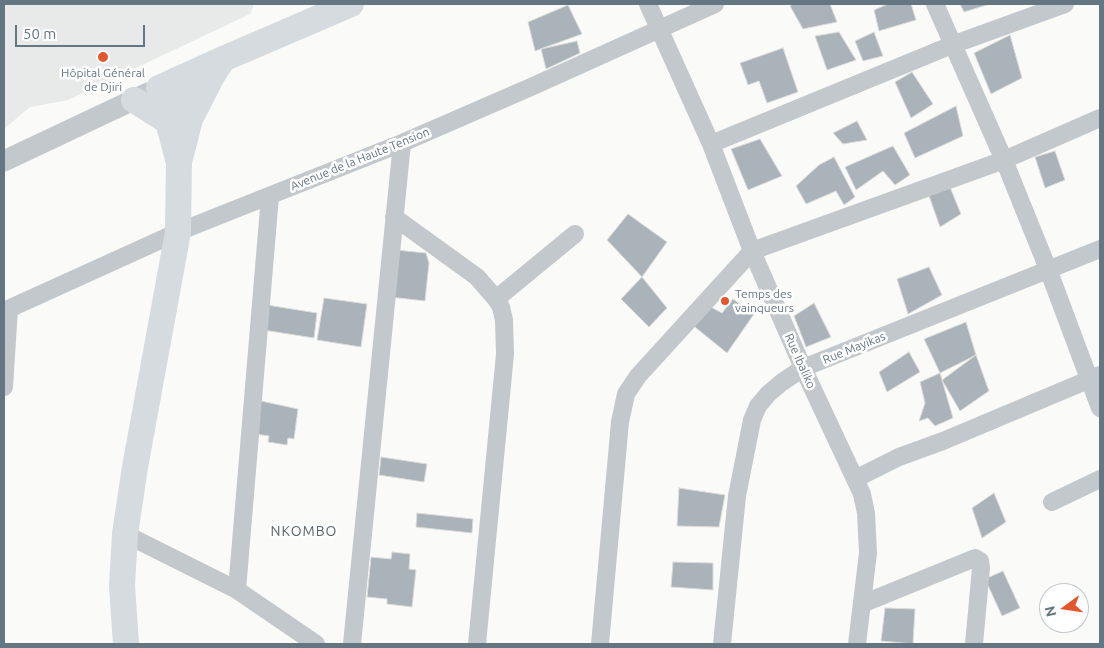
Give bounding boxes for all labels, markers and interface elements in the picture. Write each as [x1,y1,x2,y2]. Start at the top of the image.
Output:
scale bar [18,15,148,47]
text: 50 m [23,25,56,42]
marker: Hôpital Général de Djiri [96,50,110,64]
place label: Hôpital Général de Djiri [61,66,145,94]
street label: Avenue de la Haute Tension [288,124,432,194]
place label: Temps des vainqueurs [735,287,794,315]
marker: Temps des vainqueurs [719,295,731,307]
street label: Rue Mayikas [821,329,887,367]
street label: Rue Ibaliko [781,331,819,391]
district label: NKOMBO [270,523,338,539]
north arrow [1039,583,1089,633]
text: N [1041,604,1059,618]

